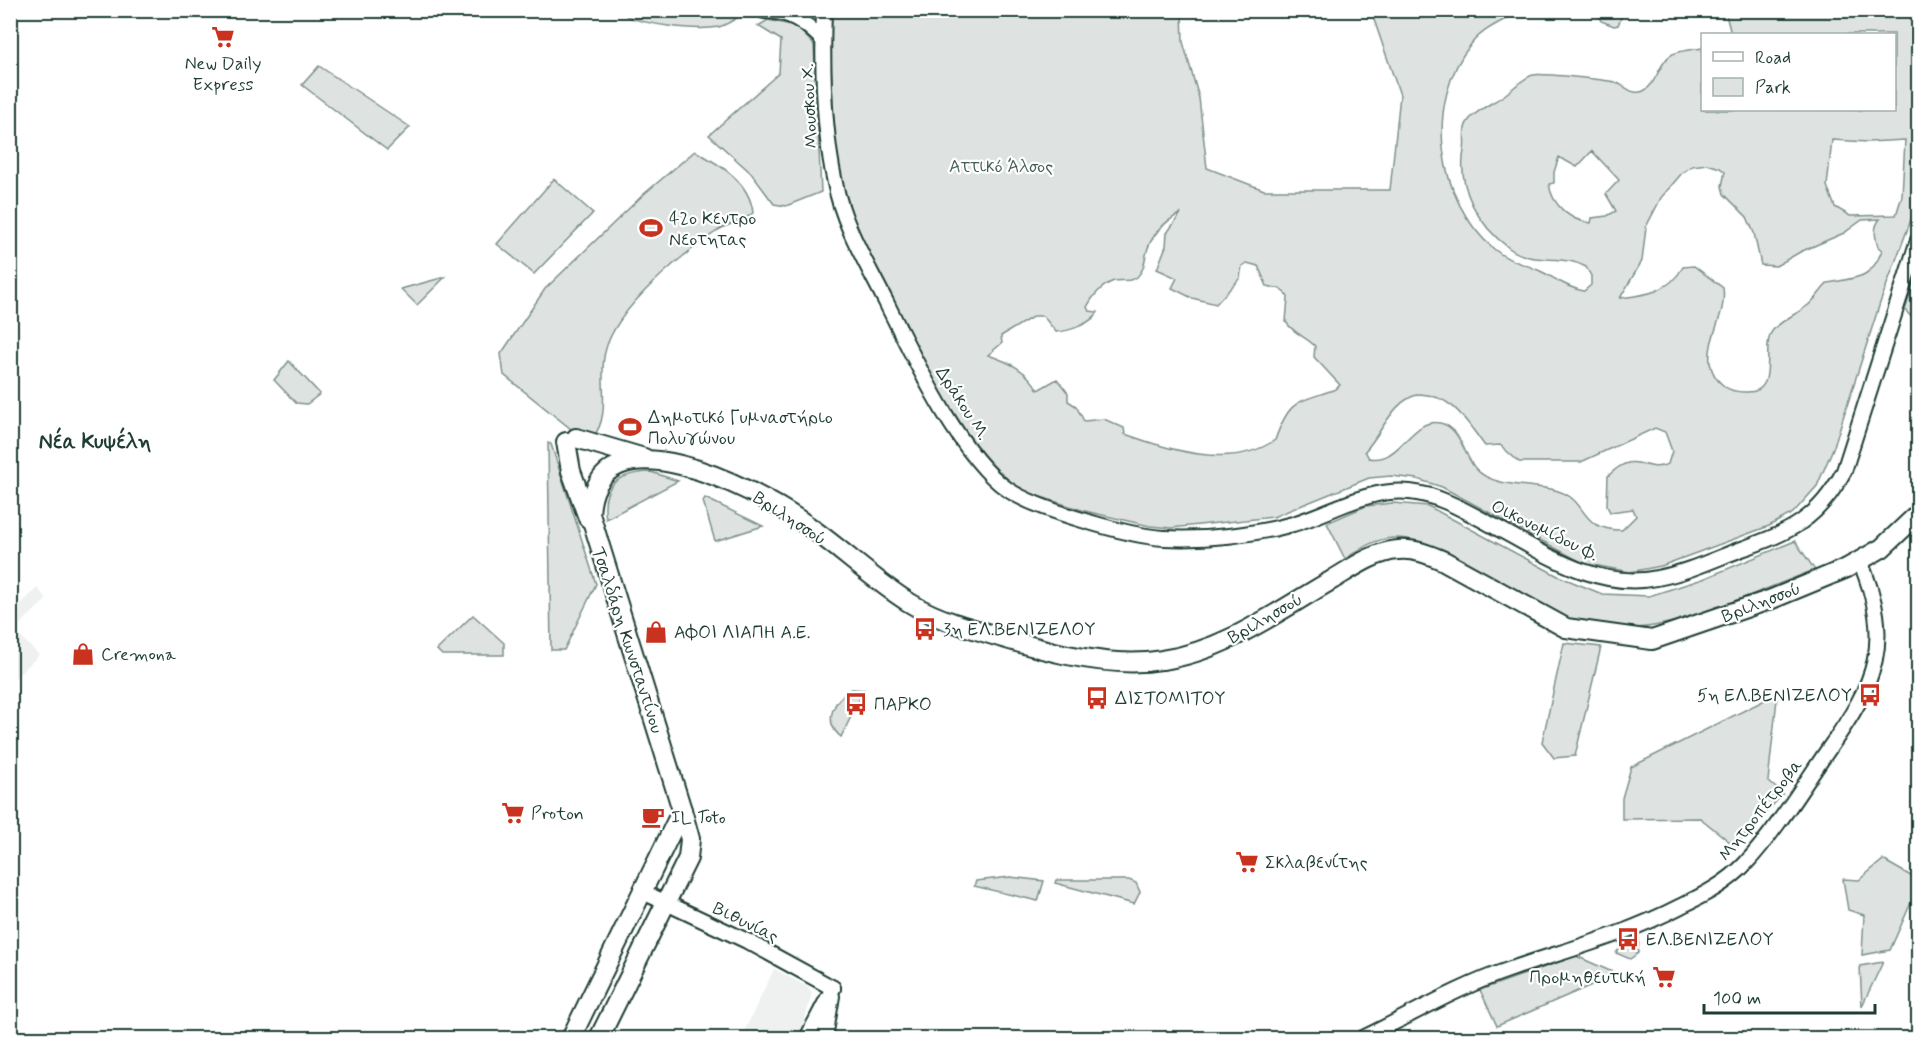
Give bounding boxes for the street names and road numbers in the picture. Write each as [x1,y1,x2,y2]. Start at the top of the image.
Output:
street label: Μουσκου Χ. [796,63,824,149]
street label: Δράκου Μ. [929,362,995,445]
street label: Βριλησσού [748,486,831,551]
street label: Οικονομίδου Φ. [1487,494,1602,567]
street label: Τσαλδάρη Κωνσταντίνου [586,544,669,737]
street label: Βριλησσού [1718,577,1804,629]
street label: Βριλησσού [1224,588,1307,650]
street label: Μητροπέτροβα [1713,754,1808,867]
street label: Βιθυνίας [709,897,782,949]

